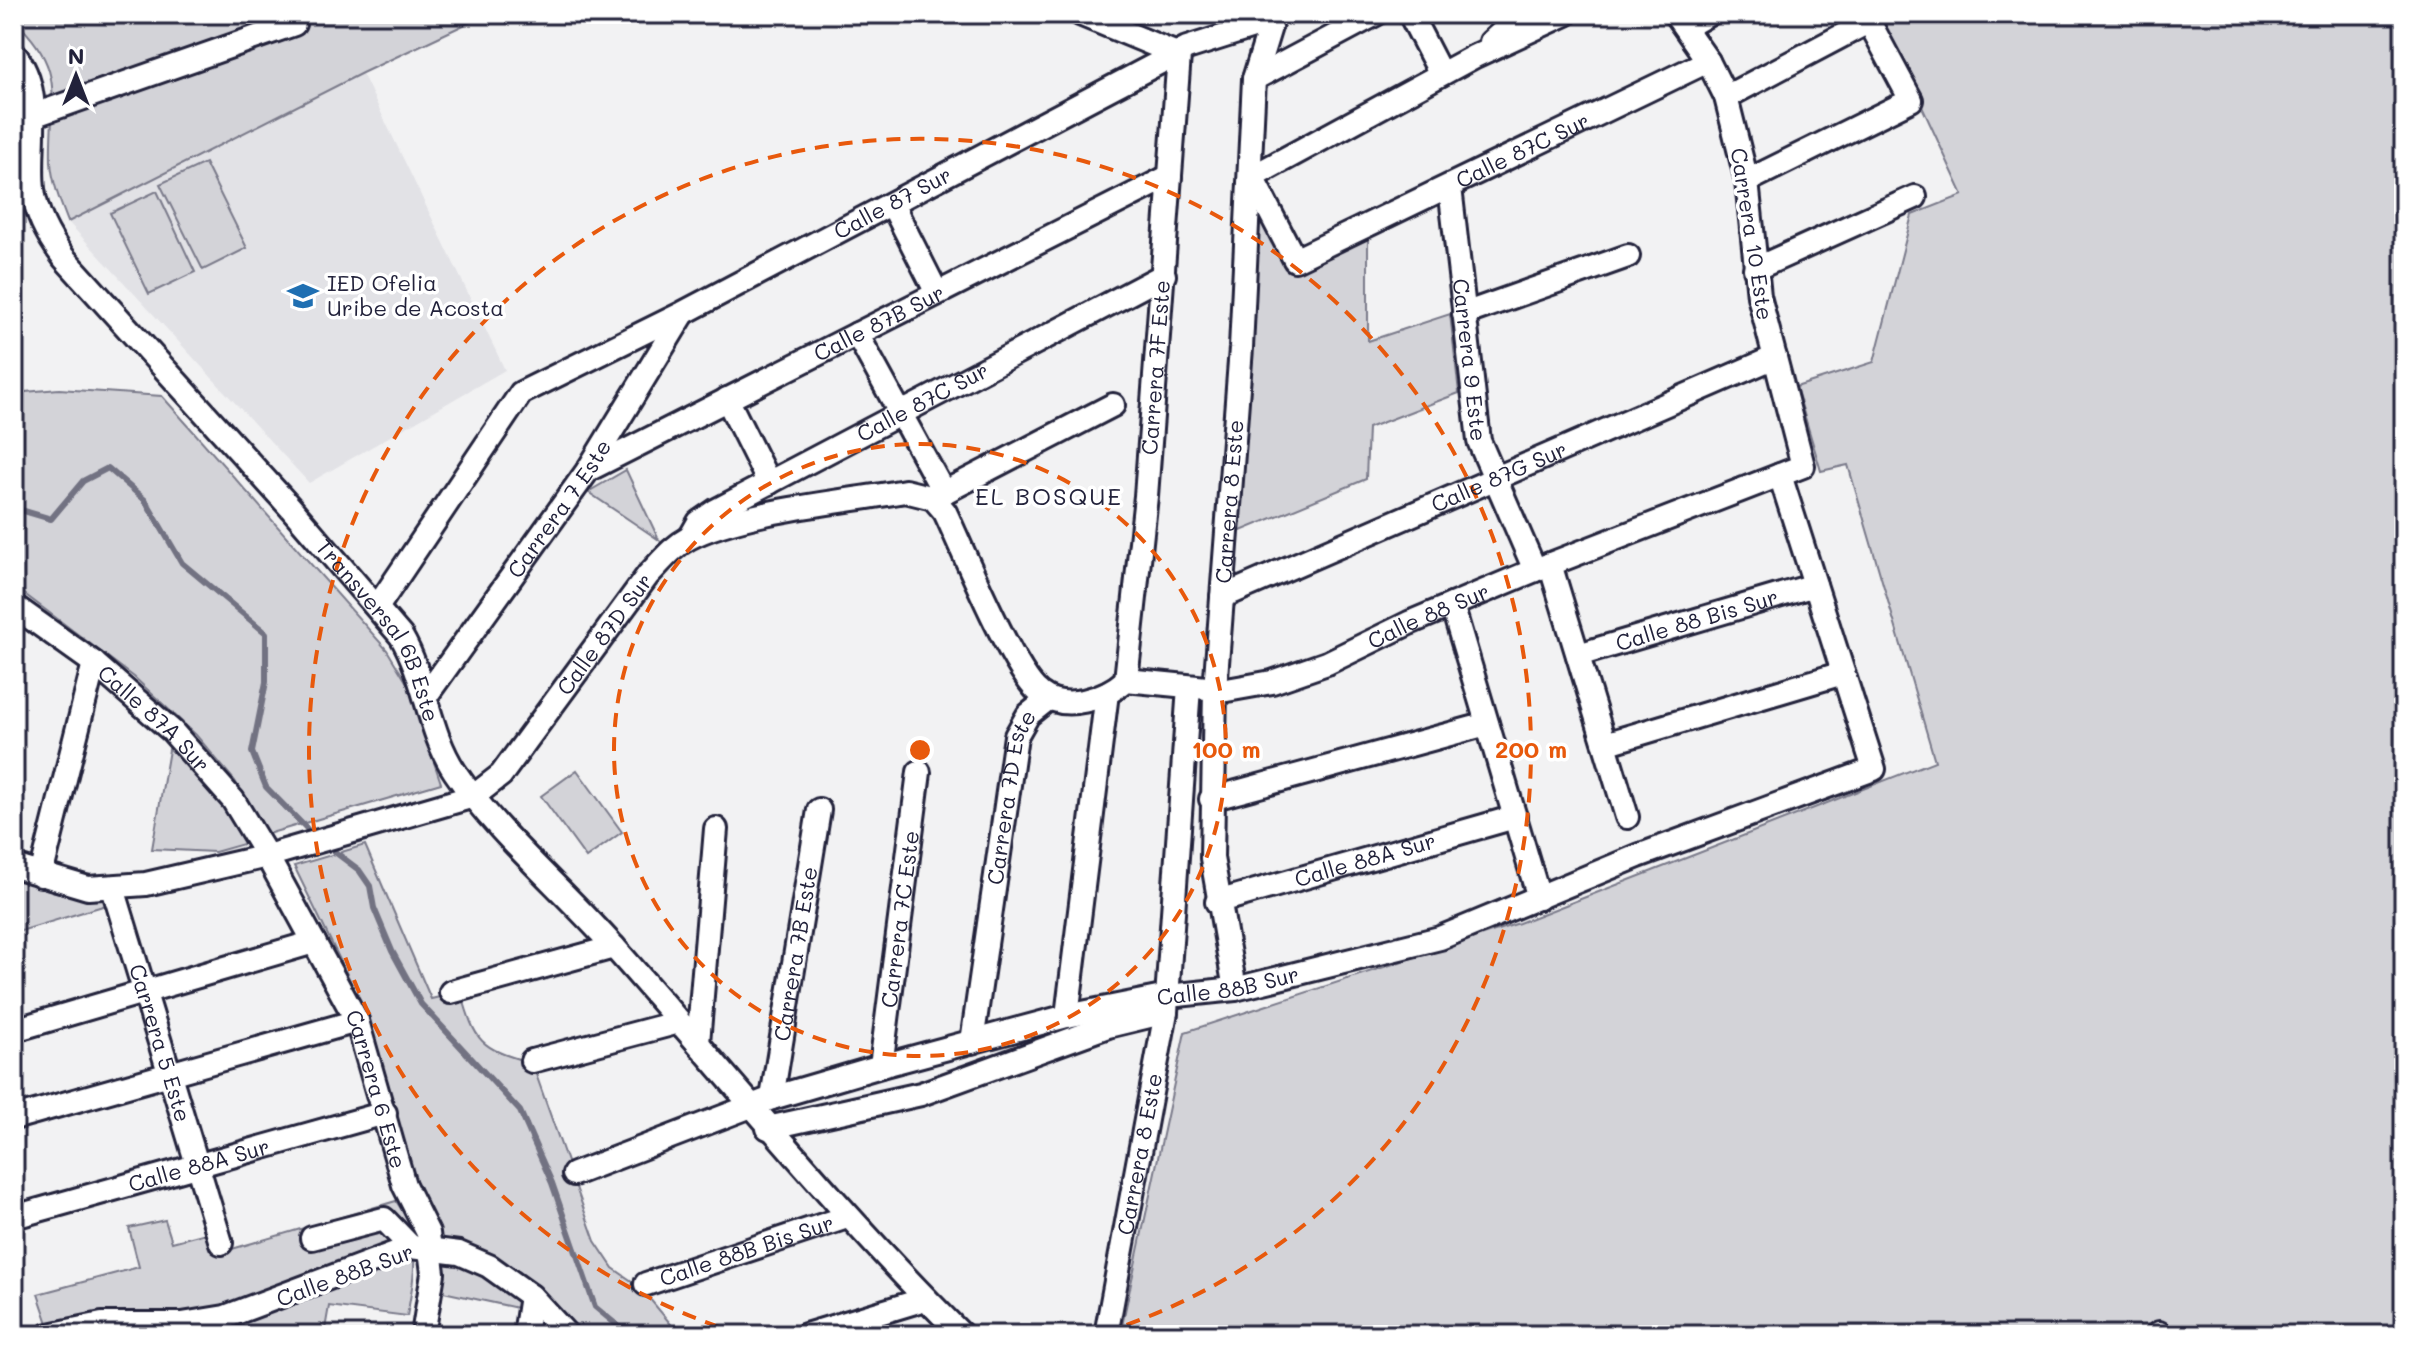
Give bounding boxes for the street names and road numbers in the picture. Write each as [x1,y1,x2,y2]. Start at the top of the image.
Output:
street label: Calle 87C Sur [1451,105,1594,194]
street label: Carrera 10 Este [1725,146,1780,322]
street label: Calle 87 Sur [828,159,956,245]
street label: Calle 87B Sur [808,277,949,368]
street label: Carrera 9 Este [1447,277,1494,443]
street label: Carrera 7F Este [1134,279,1176,456]
street label: Calle 87C Sur [851,355,993,448]
street label: Carrera 8 Este [1208,419,1249,584]
street label: Carrera 7 Este [500,434,617,583]
street label: Calle 87G Sur [1426,434,1571,519]
street label: Transversal 6B Este [310,533,446,725]
street label: Calle 87D Sur [550,567,659,701]
street label: Calle 88 Sur [1362,576,1494,655]
street label: Calle 88 Bis Sur [1612,582,1782,657]
street label: Calle 87A Sur [92,658,217,778]
street label: Carrera 7D Este [980,704,1042,887]
street label: Calle 88A Sur [1291,825,1439,893]
street label: Carrera 7C Este [874,829,925,1010]
street label: Carrera 7B Este [766,864,824,1043]
street label: Calle 88B Sur [1154,959,1302,1012]
street label: Carrera 5 Este [123,960,198,1125]
street label: Carrera 6 Este [339,1004,413,1172]
street label: Carrera 8 Este [1110,1071,1168,1237]
street label: Calle 88A Sur [125,1131,273,1198]
street label: Calle 88B Bis Sur [655,1207,837,1293]
street label: Calle 88B Sur [272,1236,417,1313]

